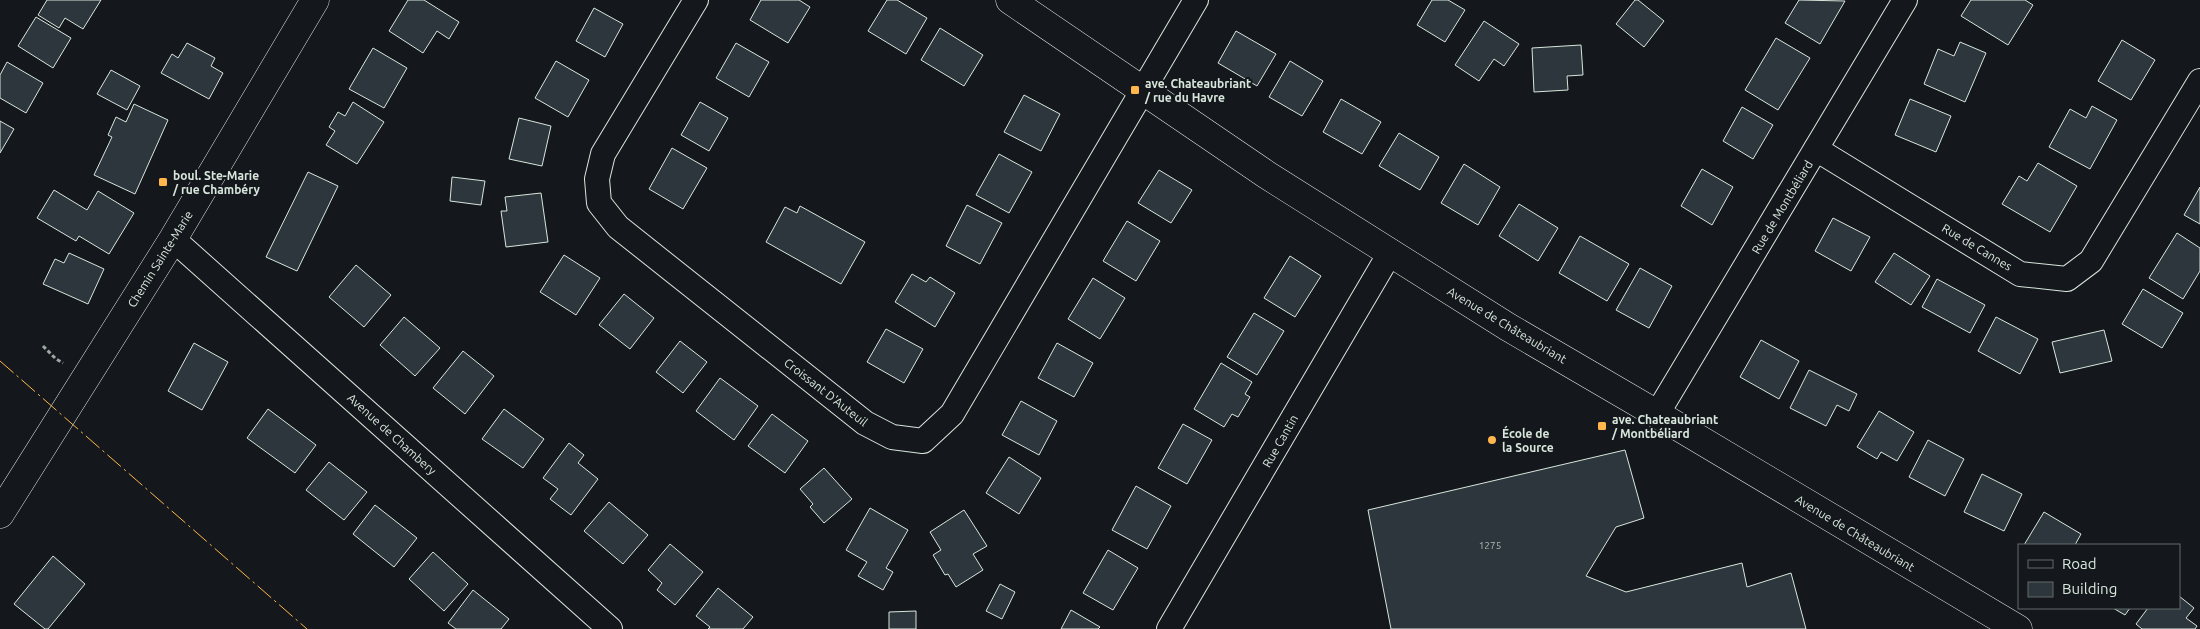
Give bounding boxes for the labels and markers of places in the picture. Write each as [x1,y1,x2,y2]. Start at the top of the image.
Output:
place label: ave. Chateaubriant / rue du Havre [1144,77,1251,104]
marker: ave. Chateaubriant / rue du Havre [1129,84,1141,96]
place label: boul. Ste-Marie / rue Chambéry [172,169,261,196]
marker: boul. Ste-Marie / rue Chambéry [157,176,169,188]
place label: ave. Chateaubriant / Montbéliard [1611,413,1718,440]
marker: ave. Chateaubriant / Montbéliard [1596,420,1608,432]
place label: École de la Source [1502,425,1554,454]
marker: École de la Source [1486,434,1498,446]

